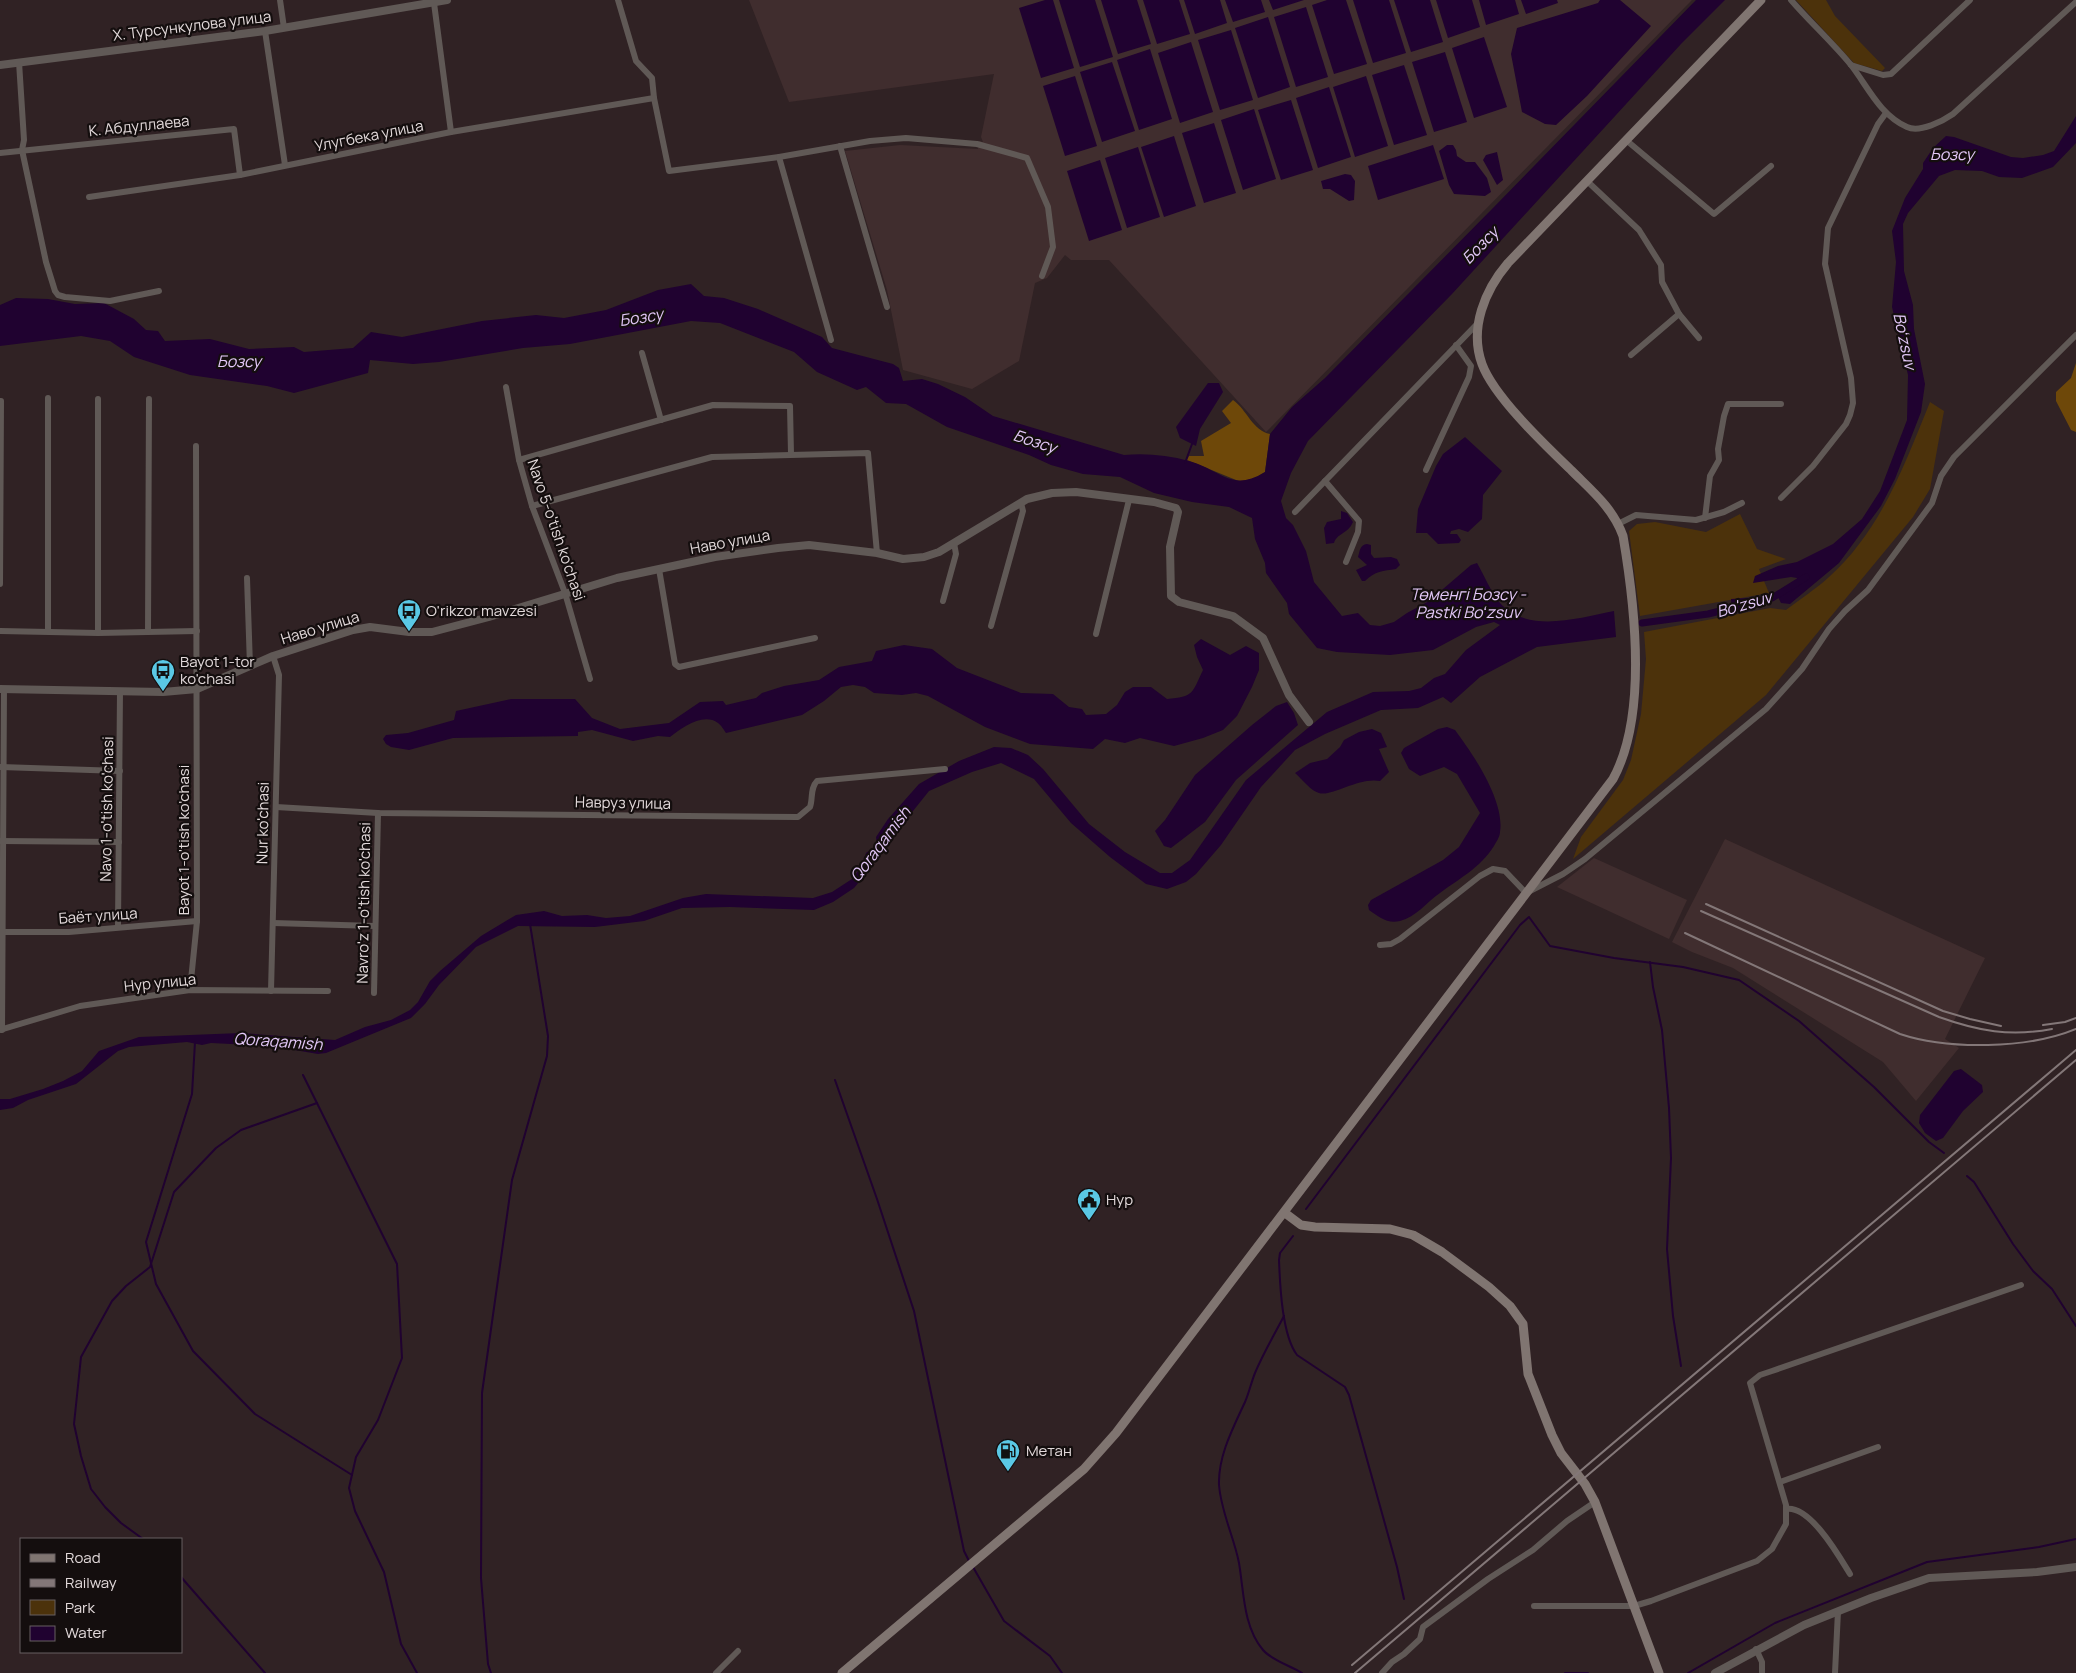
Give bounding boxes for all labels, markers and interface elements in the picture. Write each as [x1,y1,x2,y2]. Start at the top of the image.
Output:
street label: Х. Турсункулова улица [111,5,272,46]
street label: К. Абдуллаева [87,110,190,141]
street label: Улугбека улица [313,115,425,156]
water label: Бозсу [1930,143,1977,165]
water label: Бозсу [1457,220,1505,268]
water label: Бозсу [618,302,667,331]
water label: Boʻzsuv [1888,311,1922,373]
water label: Бозсу [217,350,264,372]
water label: Бозсу [1011,424,1062,459]
street label: Navo 5-o'tish ko'chasi [522,456,591,603]
street label: Наво улица [688,524,772,559]
water label: Төменгі Бозсу - Pastki Boʻzsuv [1410,583,1527,623]
water label: Bo'zsuv [1714,585,1776,622]
bus stop icon: O'rikzor mavzesi [396,598,422,632]
place label: O'rikzor mavzesi [426,600,537,621]
street label: Наво улица [278,606,362,649]
place label: Bayot 1-tor ko'chasi [180,651,255,689]
bus stop icon: Bayot 1-tor ko'chasi [150,658,176,692]
street label: Navo 1-o'tish ko'chasi [95,736,118,882]
street label: Bayot 1-o'tish ko'chasi [173,765,194,915]
street label: Nur ko'chasi [251,782,274,864]
street label: Навруз улица [575,791,671,814]
water label: Qoraqamish [844,801,916,886]
street label: Navro'z 1-o'tish ko'chasi [352,822,375,984]
street label: Баёт улица [58,902,138,929]
street label: Нур улица [123,968,197,997]
water label: Qoraqamish [233,1027,324,1055]
public building icon: Нур [1076,1187,1102,1221]
place label: Нур [1106,1189,1133,1210]
fuel station icon: Метан [995,1438,1021,1472]
place label: Метан [1026,1440,1072,1461]
legend [20,1538,182,1653]
text: Road [65,1547,101,1568]
text: Railway [65,1572,117,1593]
text: Park [65,1597,95,1618]
text: Water [65,1622,107,1643]

